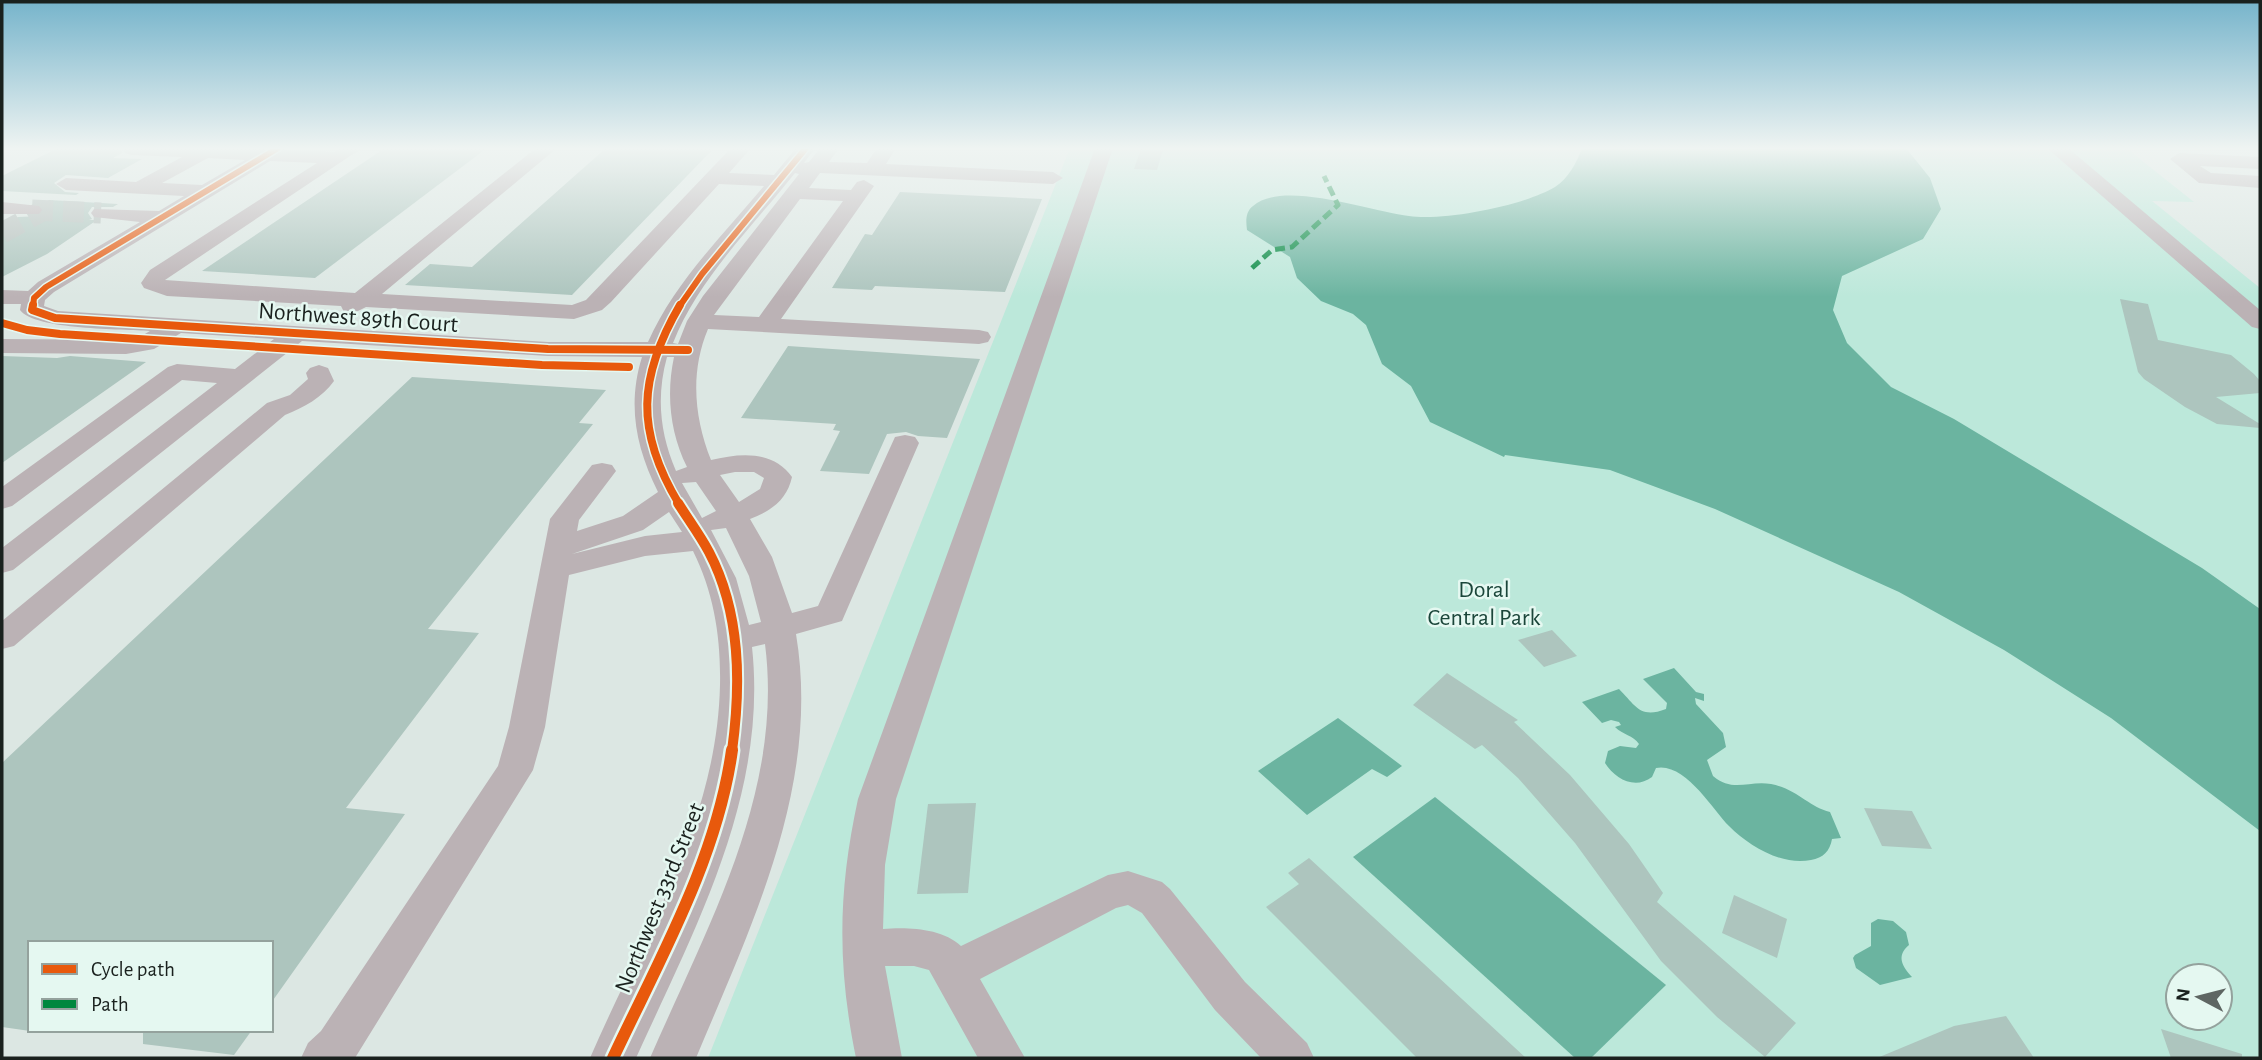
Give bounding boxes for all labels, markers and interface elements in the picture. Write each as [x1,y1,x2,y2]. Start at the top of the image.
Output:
street label: Northwest 89th Court [257,299,459,337]
park label: Doral Central Park [1427,578,1541,630]
street label: Northwest 33rd Street [611,799,709,996]
legend [28,941,273,1032]
text: Cycle path [91,959,175,980]
north arrow [2164,962,2234,1032]
text: N [2173,987,2194,1003]
text: Path [91,994,129,1015]

